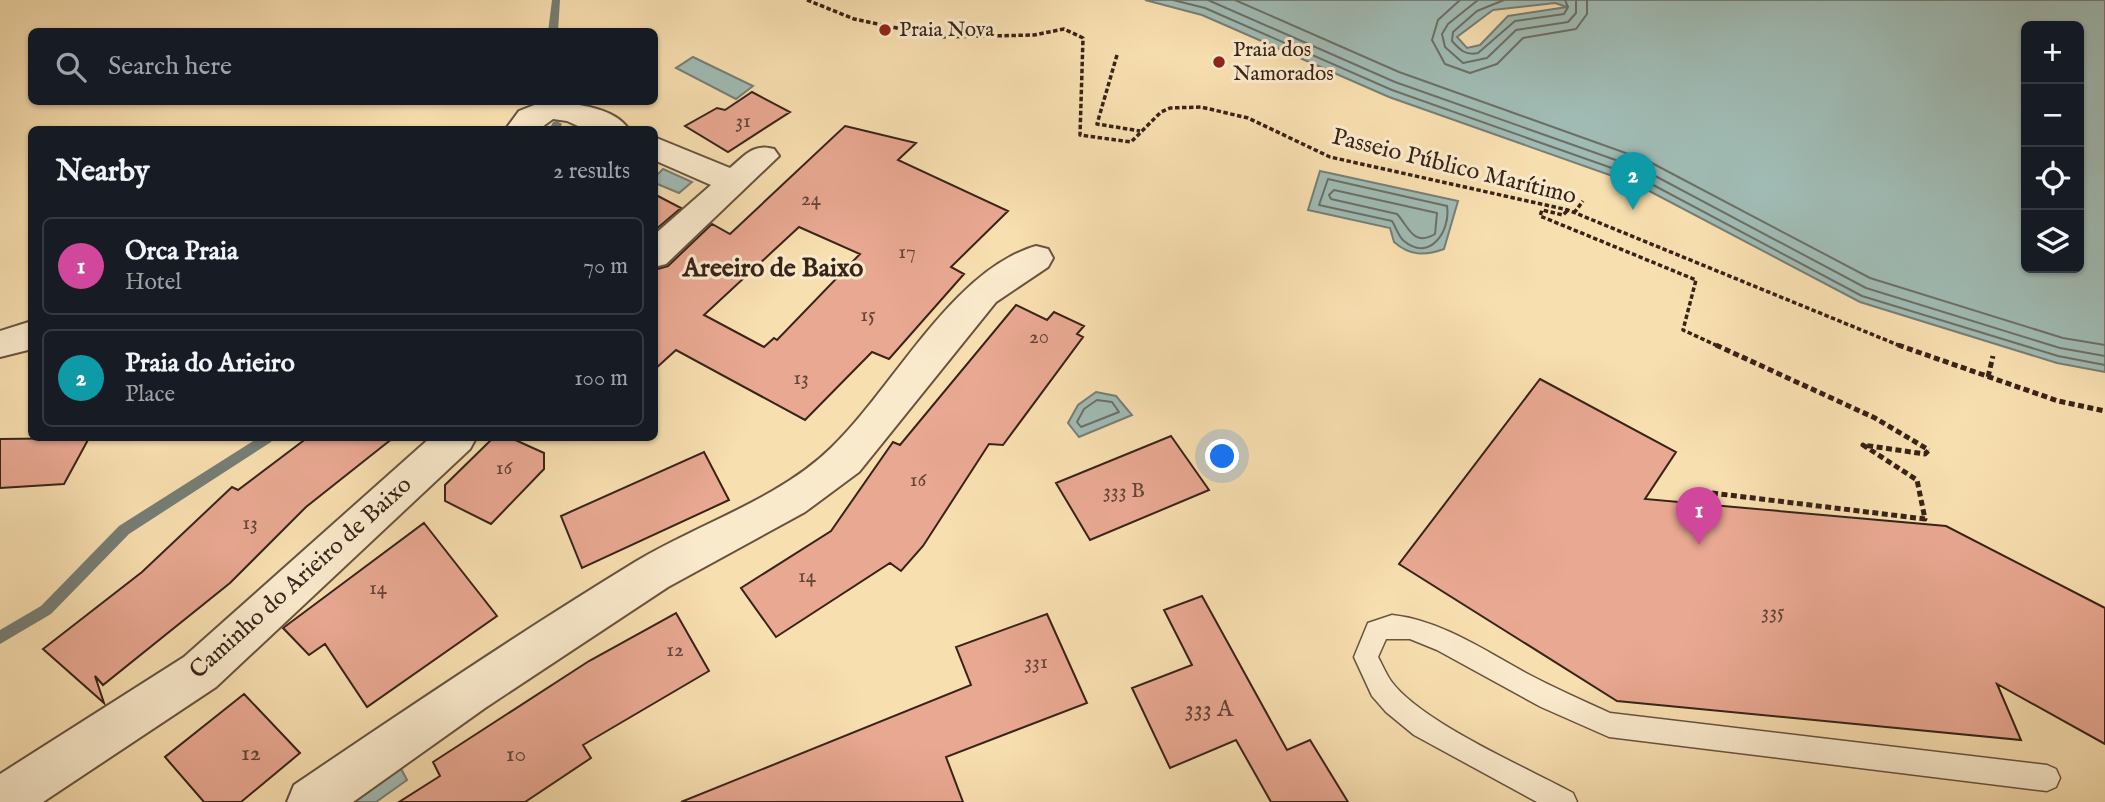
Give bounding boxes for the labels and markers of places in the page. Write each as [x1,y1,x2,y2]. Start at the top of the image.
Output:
place label: Praia Nova [899,17,995,44]
marker: Praia Nova [877,22,893,38]
place label: Praia dos Namorados [1233,37,1334,88]
marker: Praia dos Namorados [1211,54,1227,70]
pin: 2 [1610,152,1656,210]
pin: 1 [1676,487,1722,545]

